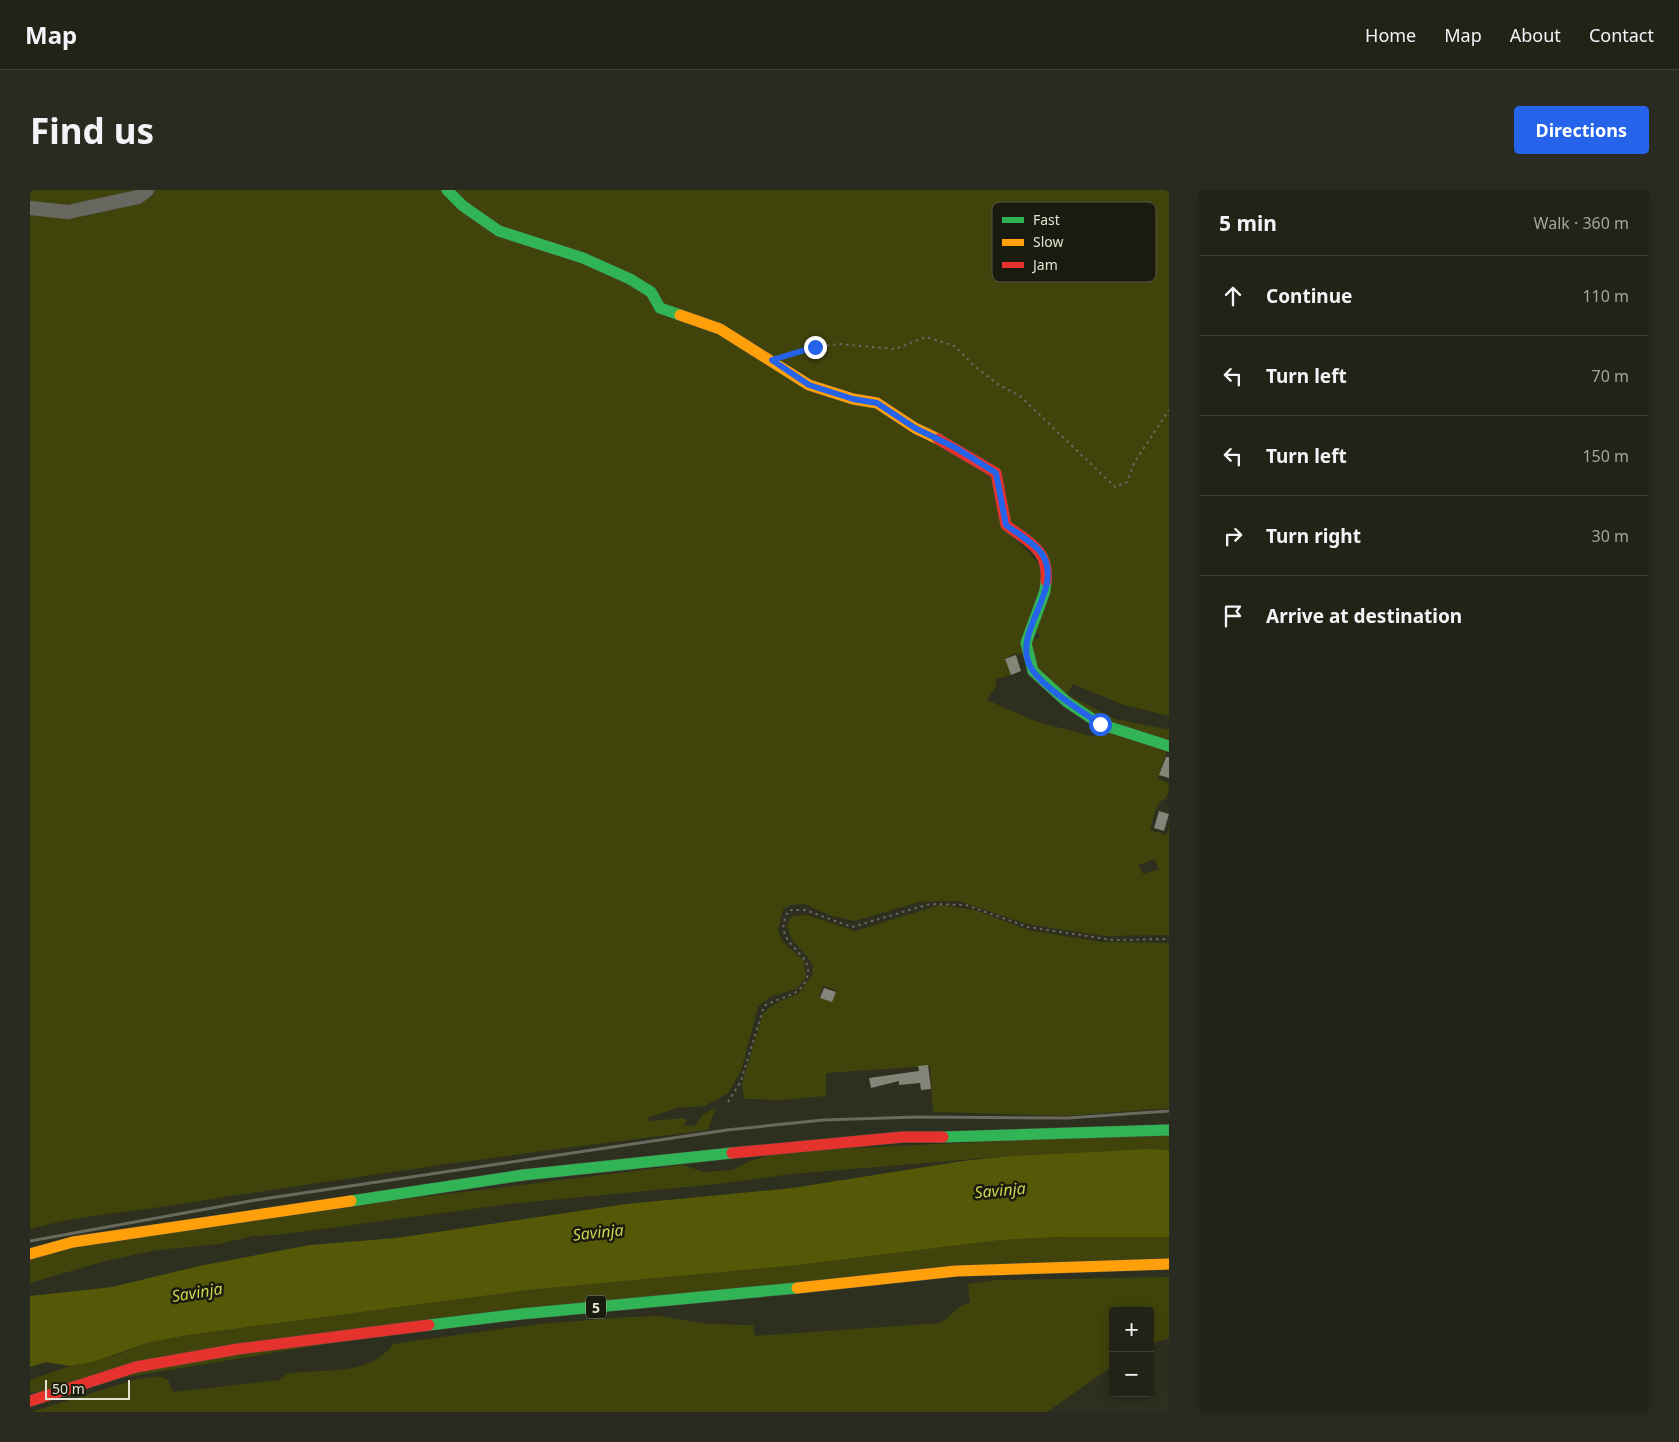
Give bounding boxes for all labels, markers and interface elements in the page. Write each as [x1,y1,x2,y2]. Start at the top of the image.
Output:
text: Map [25,18,77,51]
text: Home [1365,23,1416,47]
text: Map [1444,23,1482,47]
text: About [1510,23,1561,47]
text: Contact [1589,23,1654,47]
button: Directions [1514,106,1649,154]
text: Find us [30,107,154,154]
legend [992,202,1156,282]
text: 5 min [1219,209,1277,237]
text: Fast [1033,210,1060,229]
text: Walk · 360 m [1534,212,1629,234]
text: Slow [1033,232,1064,251]
text: Jam [1031,255,1058,274]
icon: ahead [1219,282,1247,310]
text: Continue [1266,283,1352,309]
text: 110 m [1582,285,1629,307]
route end [804,336,827,359]
icon: left [1219,362,1247,390]
text: Turn left [1266,363,1347,389]
text: 70 m [1592,365,1629,387]
icon: left [1219,442,1247,470]
text: Turn left [1266,443,1347,469]
text: 150 m [1582,445,1629,467]
icon: right [1219,522,1247,550]
text: Turn right [1266,523,1361,549]
text: 30 m [1592,525,1629,547]
icon: arrive [1219,602,1247,630]
text: Arrive at destination [1266,603,1462,629]
route start [1089,713,1112,736]
water label: Savinja [974,1177,1026,1203]
water label: Savinja [571,1218,625,1246]
water label: Savinja [170,1277,224,1307]
road number: 5 [586,1296,606,1318]
map controls [1109,1307,1154,1397]
button: + [1109,1307,1154,1352]
button: − [1109,1352,1154,1397]
scale bar [45,1377,130,1400]
text: 50 m [52,1379,85,1398]

